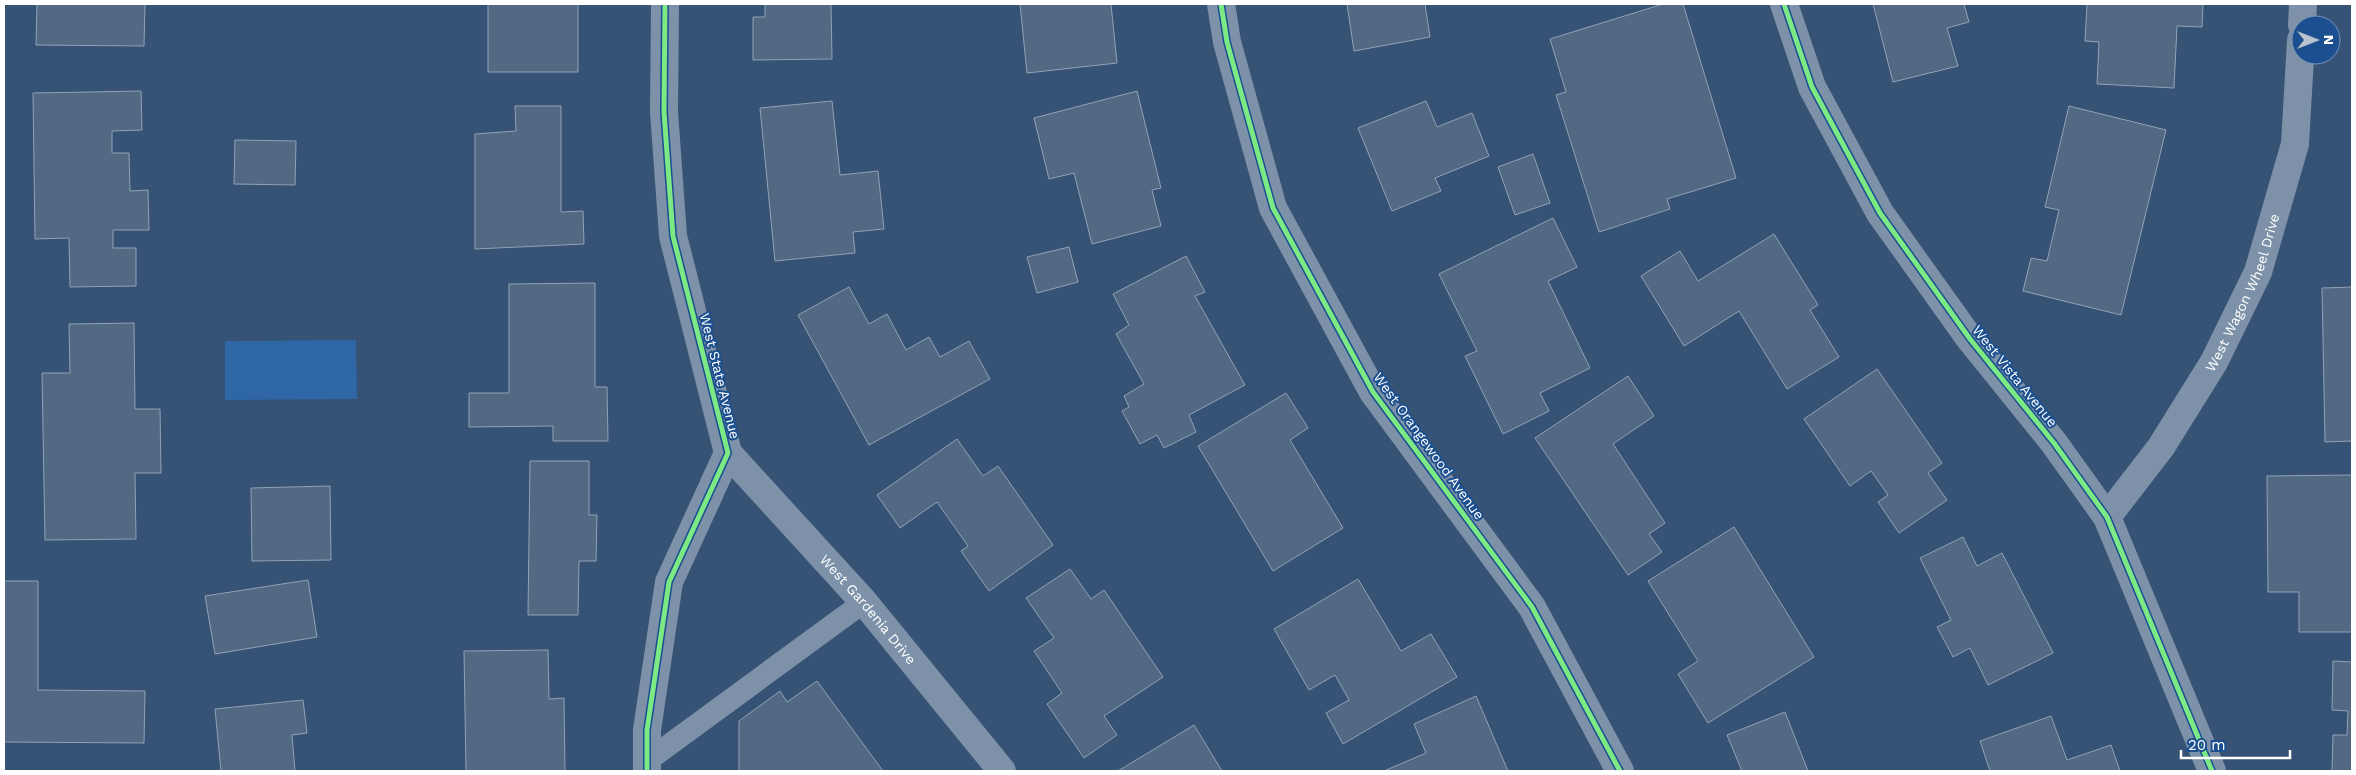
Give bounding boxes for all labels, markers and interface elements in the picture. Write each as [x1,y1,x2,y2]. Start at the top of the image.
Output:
north arrow [2291,15,2341,65]
text: N [2321,35,2337,45]
street label: West Wagon Wheel Drive [2202,212,2282,374]
street label: West State Avenue [697,311,743,441]
street label: West Vista Avenue [1969,322,2061,430]
street label: West Orangewood Avenue [1370,369,1488,523]
street label: West Gardenia Drive [817,551,919,667]
scale bar [2181,728,2290,760]
text: 20 m [2188,736,2226,754]

